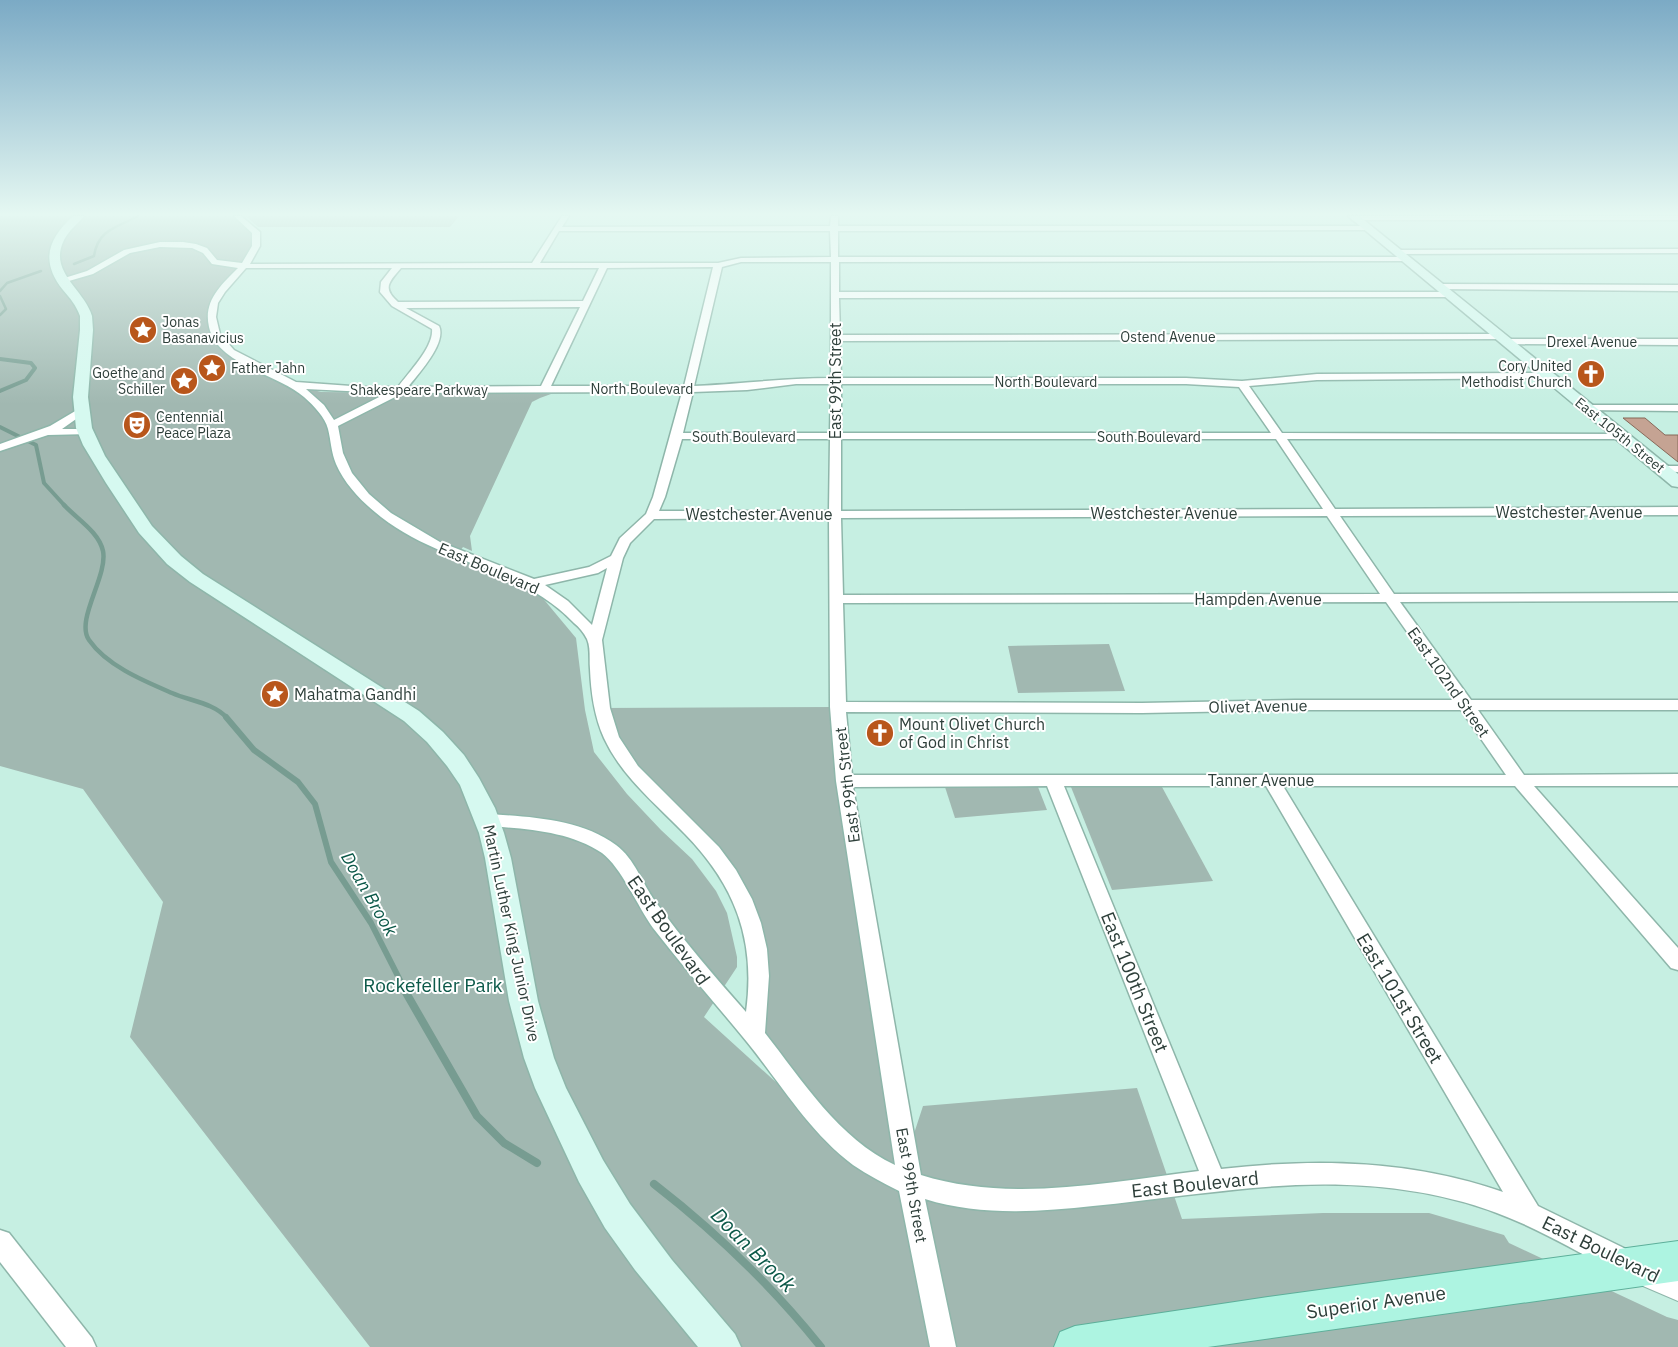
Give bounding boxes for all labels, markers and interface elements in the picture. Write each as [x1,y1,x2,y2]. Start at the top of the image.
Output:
place label: Jonas Basanavicius [162,313,244,347]
place icon: Jonas Basanavicius [128,315,158,345]
street label: East 99th Street [825,323,845,439]
street label: Ostend Avenue [1120,328,1216,346]
street label: Drexel Avenue [1547,333,1638,351]
place icon: Father Jahn [197,353,227,383]
place label: Cory United Methodist Church [1461,357,1572,391]
place label: Father Jahn [231,359,305,377]
church icon: Cory United Methodist Church [1576,359,1606,389]
place label: Goethe and Schiller [92,364,165,398]
place icon: Goethe and Schiller [169,366,199,396]
street label: North Boulevard [995,373,1097,391]
street label: North Boulevard [591,380,693,398]
street label: Shakespeare Parkway [350,381,488,399]
street label: East 105th Street [1571,393,1669,477]
place label: Centennial Peace Plaza [156,408,232,442]
theatre icon: Centennial Peace Plaza [122,410,152,440]
street label: South Boulevard [692,428,796,446]
street label: South Boulevard [1097,428,1201,446]
street label: Westchester Avenue [1495,502,1643,522]
street label: Westchester Avenue [1090,503,1238,523]
street label: Westchester Avenue [685,504,833,524]
street label: East Boulevard [435,538,543,598]
street label: Hampden Avenue [1194,589,1322,609]
street label: East 102nd Street [1404,623,1494,741]
place icon: Mahatma Gandhi [260,679,290,709]
place label: Mahatma Gandhi [294,684,416,704]
street label: Olivet Avenue [1208,695,1308,717]
place label: Mount Olivet Church of God in Christ [899,714,1045,752]
church icon: Mount Olivet Church of God in Christ [865,718,895,748]
street label: East 99th Street [830,726,864,844]
street label: Tanner Avenue [1208,770,1315,790]
street label: Martin Luther King Junior Drive [479,823,545,1044]
water label: Doan Brook [336,848,403,941]
street label: East Boulevard [622,871,716,989]
street label: East 100th Street [1096,908,1174,1056]
street label: East 101st Street [1352,928,1448,1068]
park label: Rockefeller Park [363,973,503,997]
street label: East 99th Street [892,1126,932,1244]
street label: East Boulevard [1130,1165,1260,1203]
water label: Doan Brook [705,1201,803,1299]
street label: East Boulevard [1538,1210,1664,1288]
street label: Superior Avenue [1305,1280,1447,1324]

